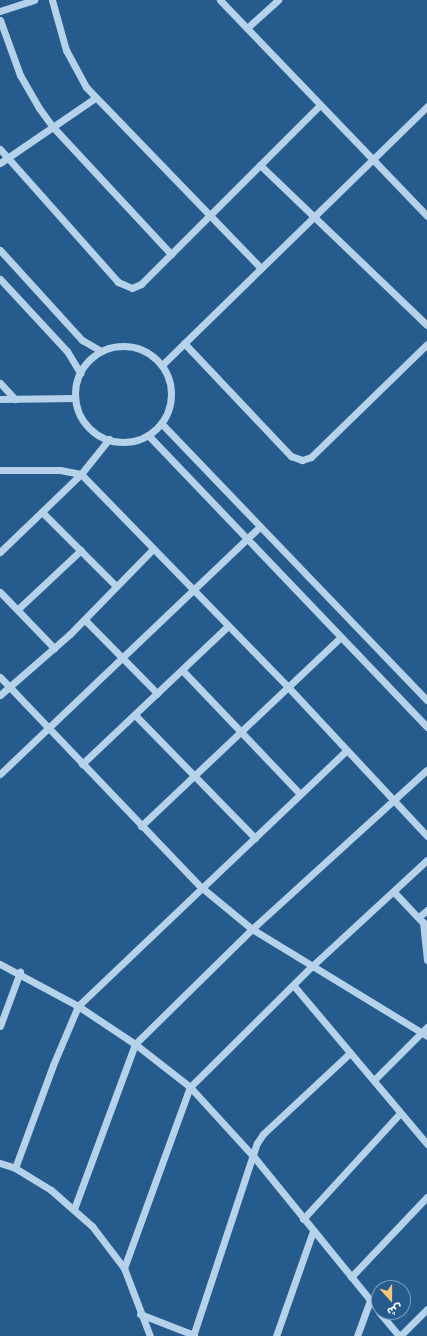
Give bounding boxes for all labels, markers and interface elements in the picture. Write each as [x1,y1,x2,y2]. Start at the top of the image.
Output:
north arrow [371,1280,411,1320]
text: ش [385,1301,405,1320]

